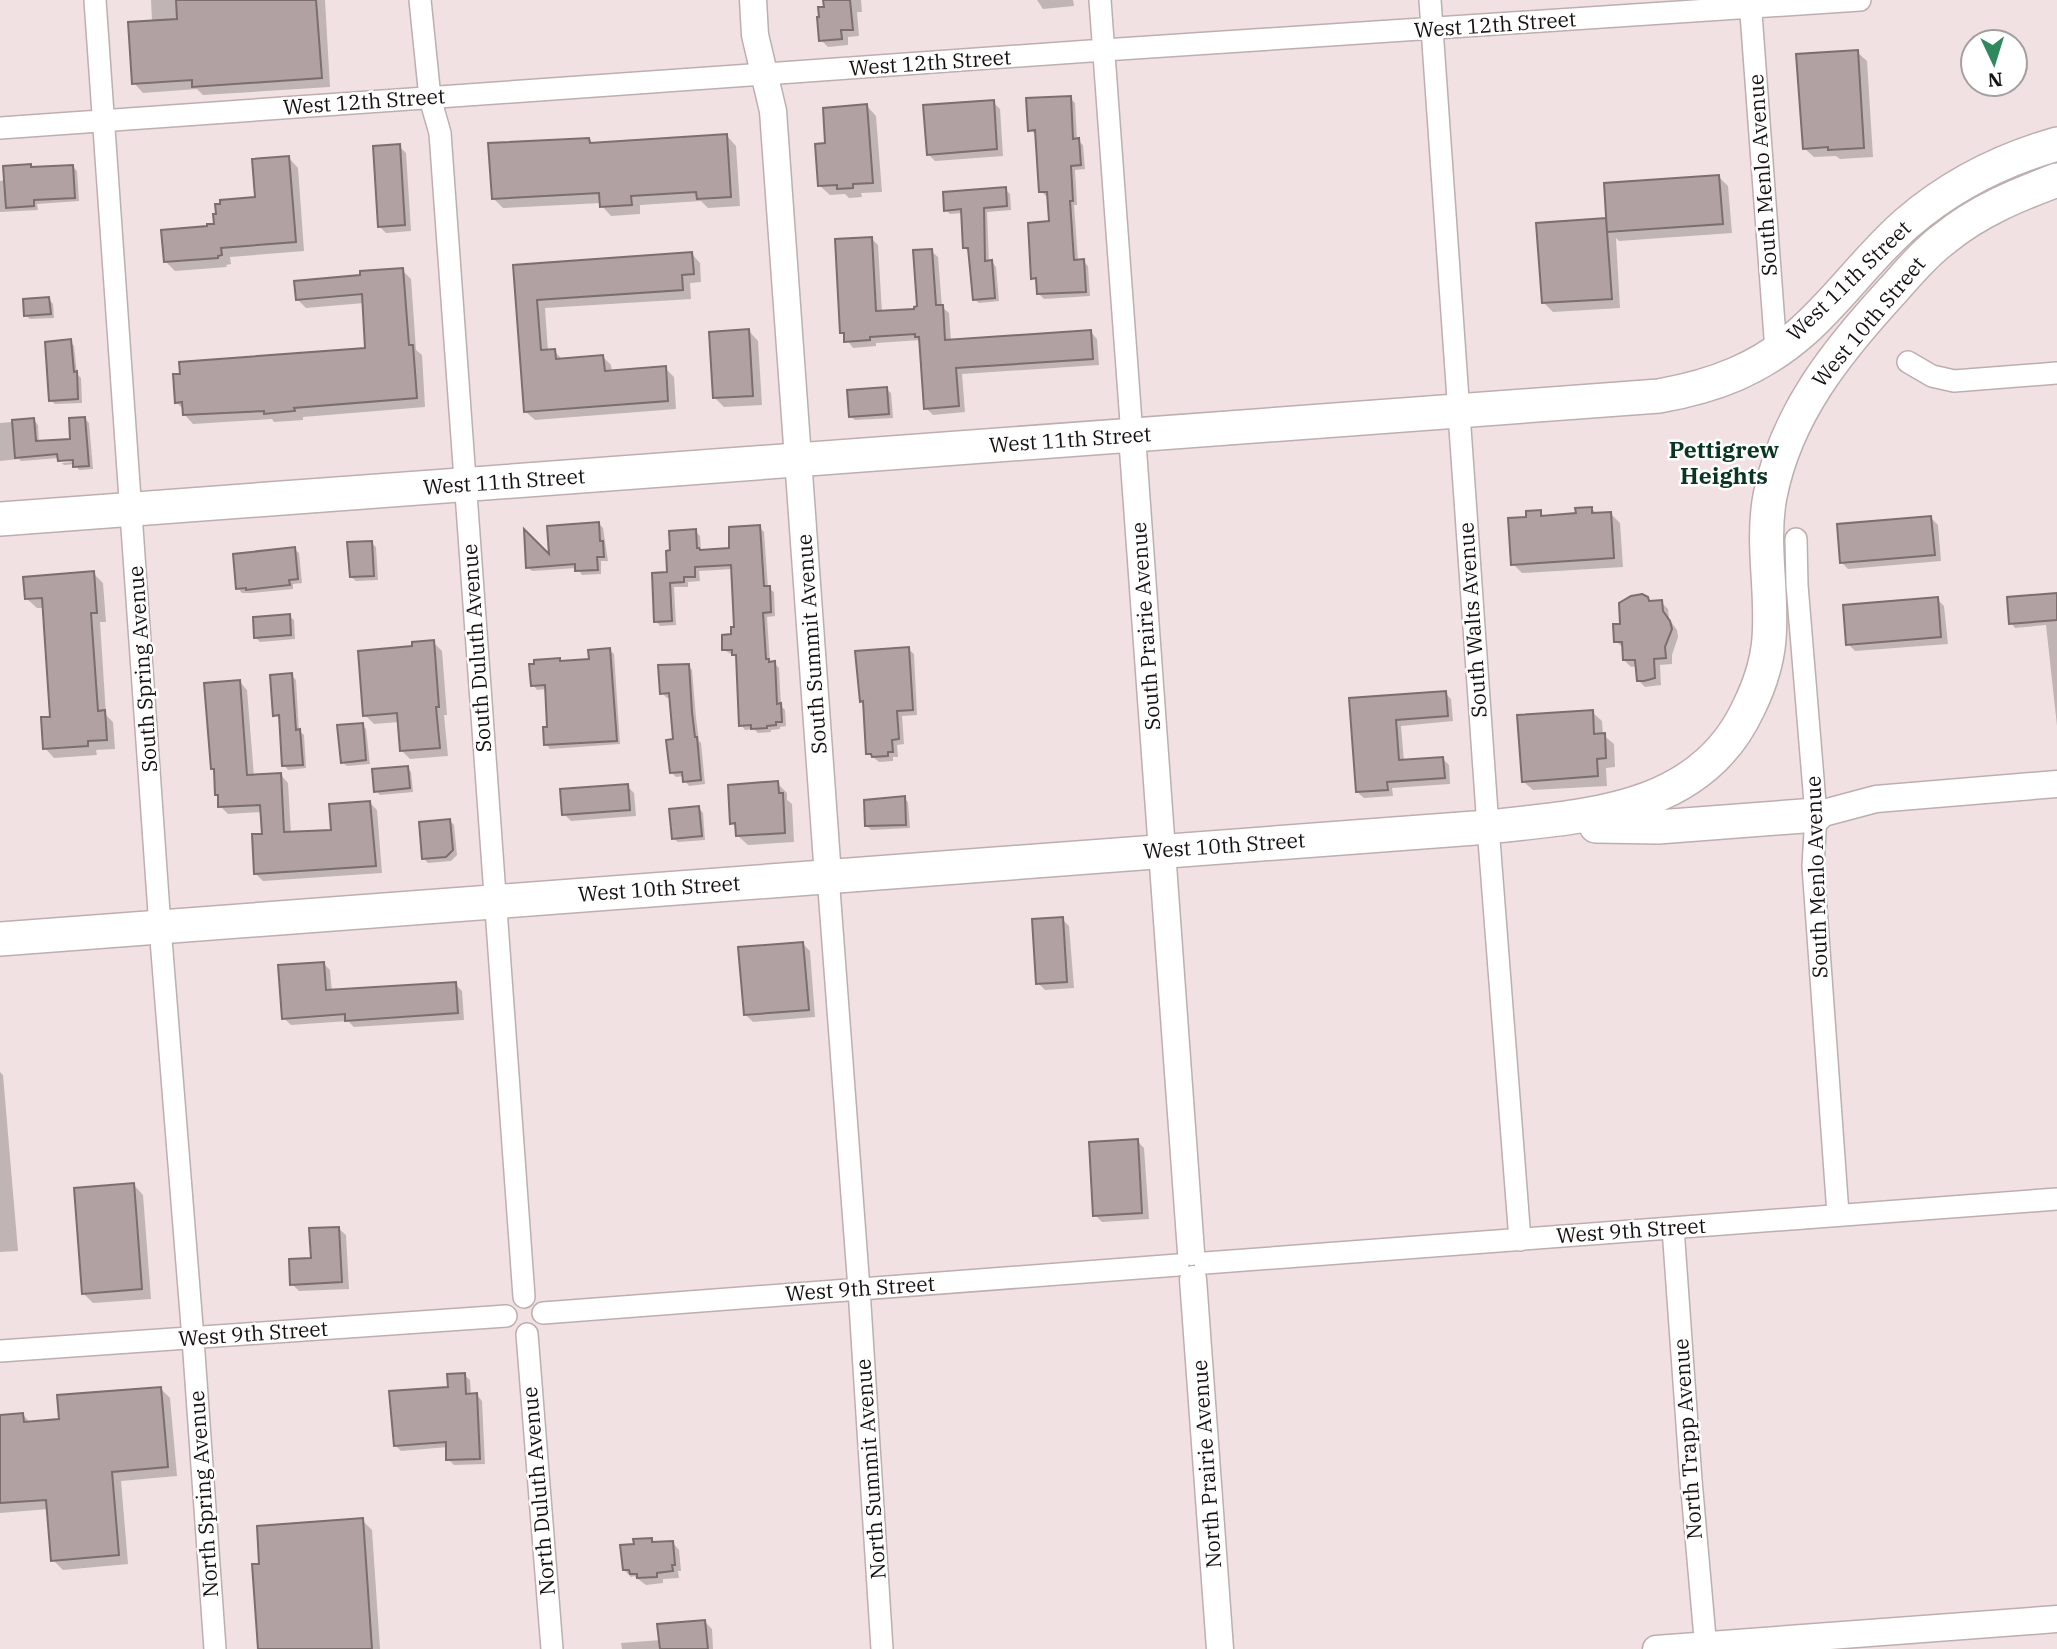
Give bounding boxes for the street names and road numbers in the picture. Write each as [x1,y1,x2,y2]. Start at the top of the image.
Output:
street label: West 12th Street [1413,4,1577,44]
street label: West 12th Street [848,42,1012,82]
street label: South Menlo Avenue [1741,73,1783,277]
street label: West 12th Street [282,81,446,121]
street label: West 11th Street [1780,214,1917,347]
street label: West 10th Street [1805,250,1931,393]
street label: West 11th Street [988,419,1152,459]
street label: West 11th Street [422,461,586,501]
street label: South Prairie Avenue [1124,521,1166,731]
street label: South Walts Avenue [1451,521,1493,719]
street label: South Summit Avenue [789,533,833,755]
street label: South Duluth Avenue [455,543,497,753]
street label: South Spring Avenue [121,565,163,773]
street label: South Menlo Avenue [1798,775,1834,979]
street label: West 10th Street [1142,825,1306,865]
street label: West 10th Street [577,868,741,908]
street label: West 9th Street [1555,1211,1707,1249]
street label: West 9th Street [784,1269,936,1307]
street label: West 9th Street [177,1314,329,1352]
street label: North Trapp Avenue [1666,1338,1708,1541]
street label: North Summit Avenue [848,1358,892,1580]
street label: North Prairie Avenue [1185,1359,1227,1569]
street label: North Duluth Avenue [515,1386,561,1597]
street label: North Spring Avenue [182,1390,224,1599]

